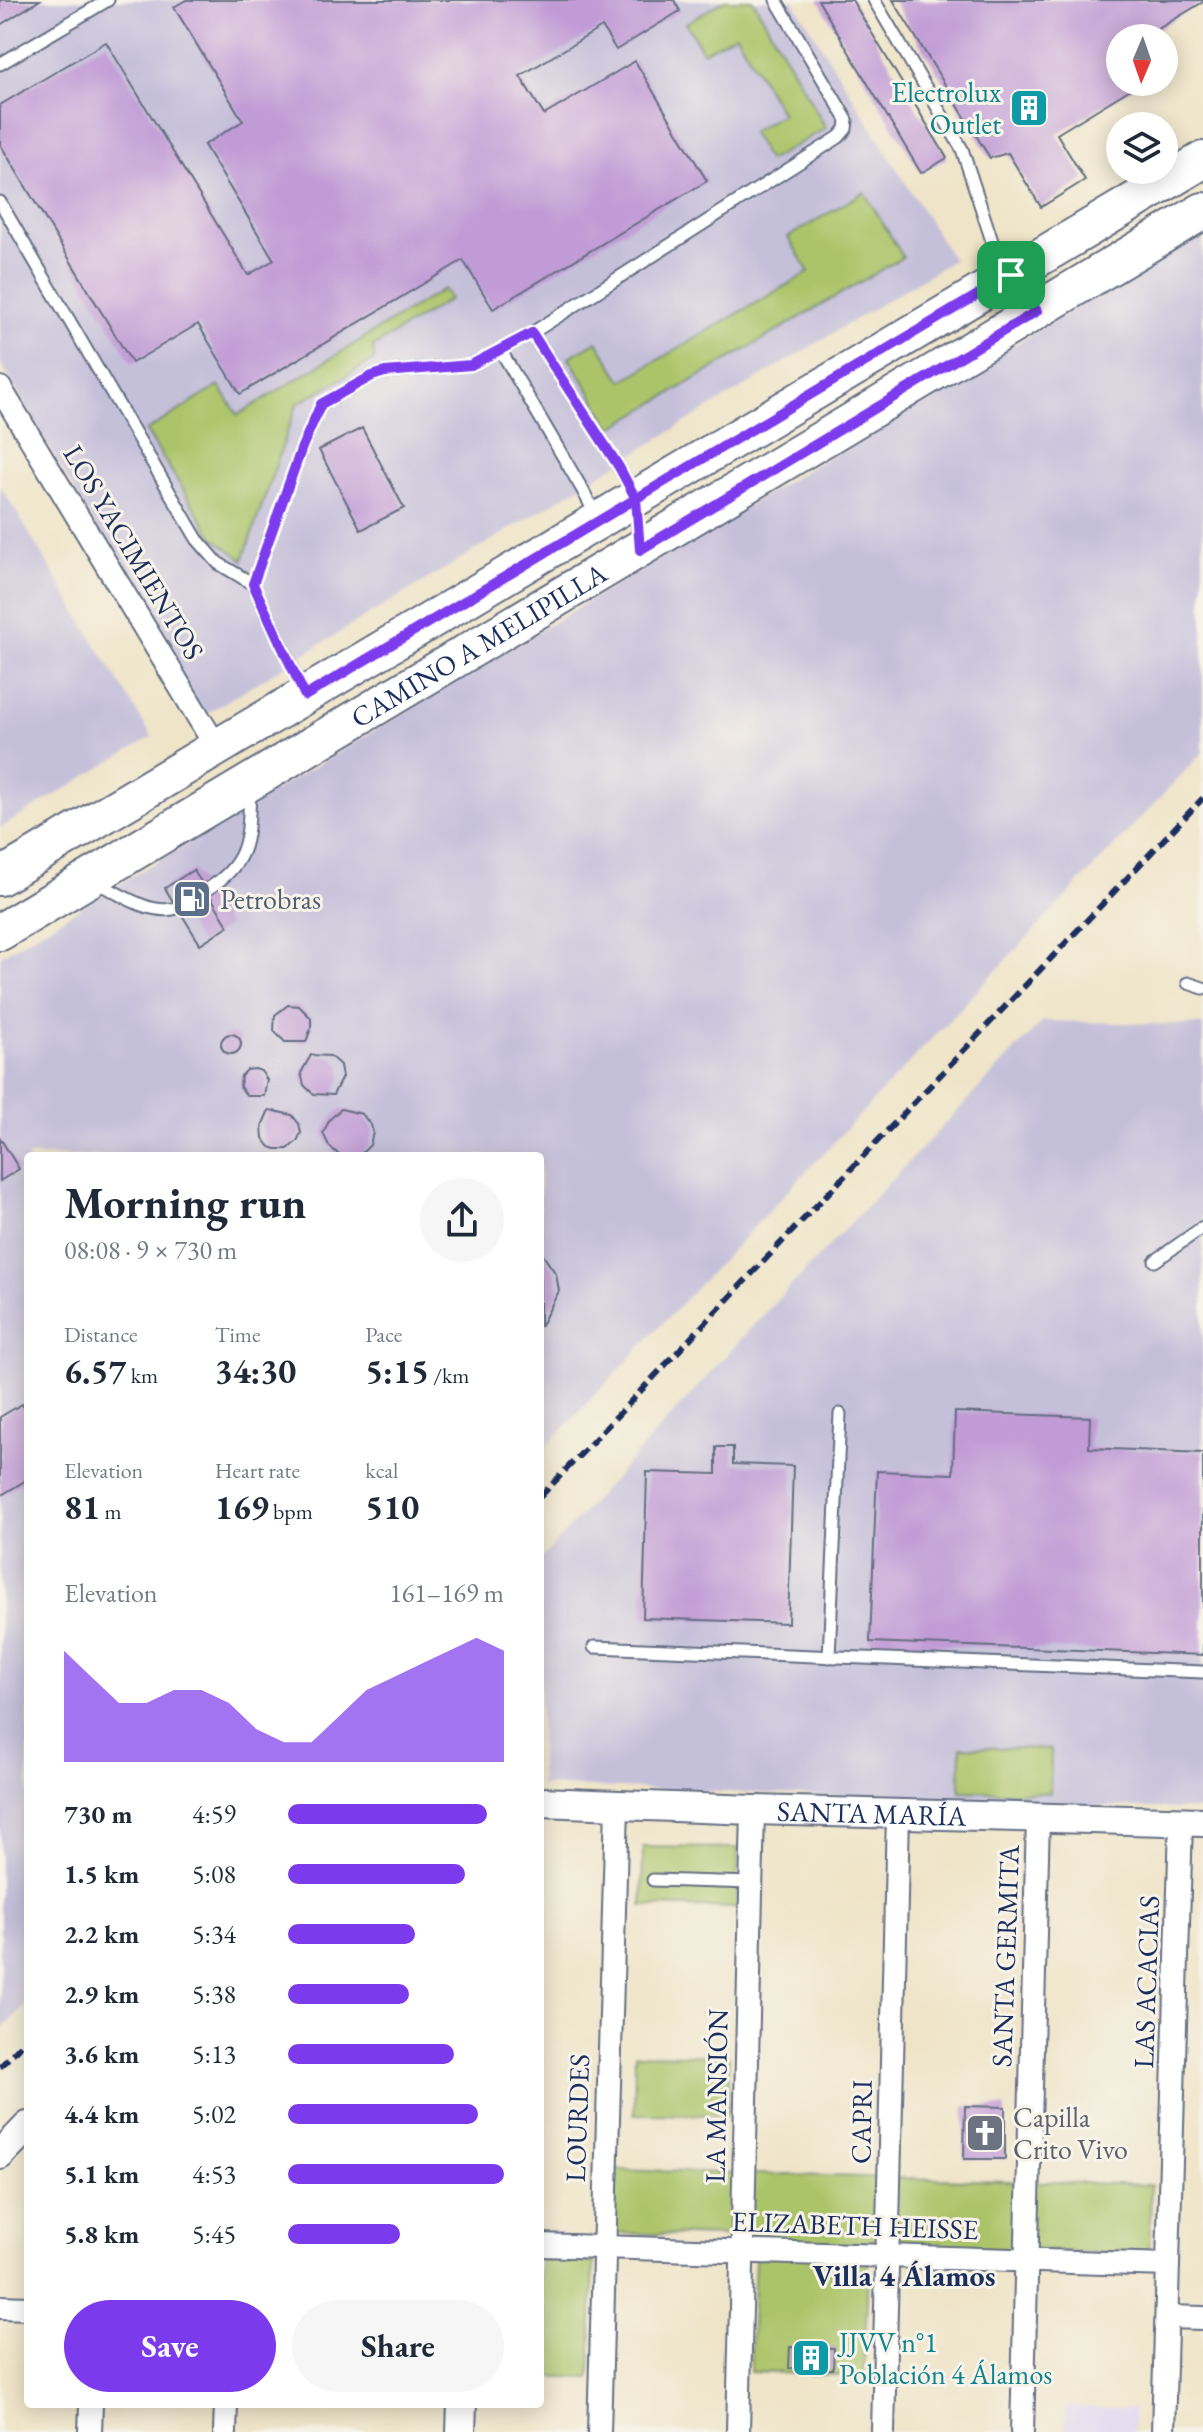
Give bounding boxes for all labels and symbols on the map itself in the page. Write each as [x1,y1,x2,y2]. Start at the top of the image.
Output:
north arrow [1106,24,1178,96]
place label: Electrolux Outlet [891,74,1001,142]
building icon: Electrolux Outlet [1008,87,1050,129]
pin [977,241,1045,309]
street label: LOS YACIMIENTOS [56,438,212,666]
street label: CAMINO A MELIPILLA [344,554,614,736]
fuel station icon: Petrobras [171,878,213,920]
place label: Petrobras [220,881,321,917]
street label: SANTA MARÍA [777,1793,968,1834]
street label: SANTA GERMITA [983,1844,1027,2068]
street label: LAS ACACIAS [1125,1895,1167,2069]
street label: LA MANSIÓN [696,2009,736,2183]
street label: LOURDES [557,2053,597,2183]
street label: CAPRI [842,2079,880,2164]
place label: Capilla Crito Vivo [1013,2099,1128,2167]
church icon: Capilla Crito Vivo [964,2112,1006,2154]
street label: ELIZABETH HEISSE [731,2203,979,2247]
district label: Villa 4 Álamos [813,2256,995,2295]
place label: JJVV n°1 Población 4 Álamos [837,2324,1052,2392]
building icon: JJVV n°1 Población 4 Álamos [790,2337,832,2379]

